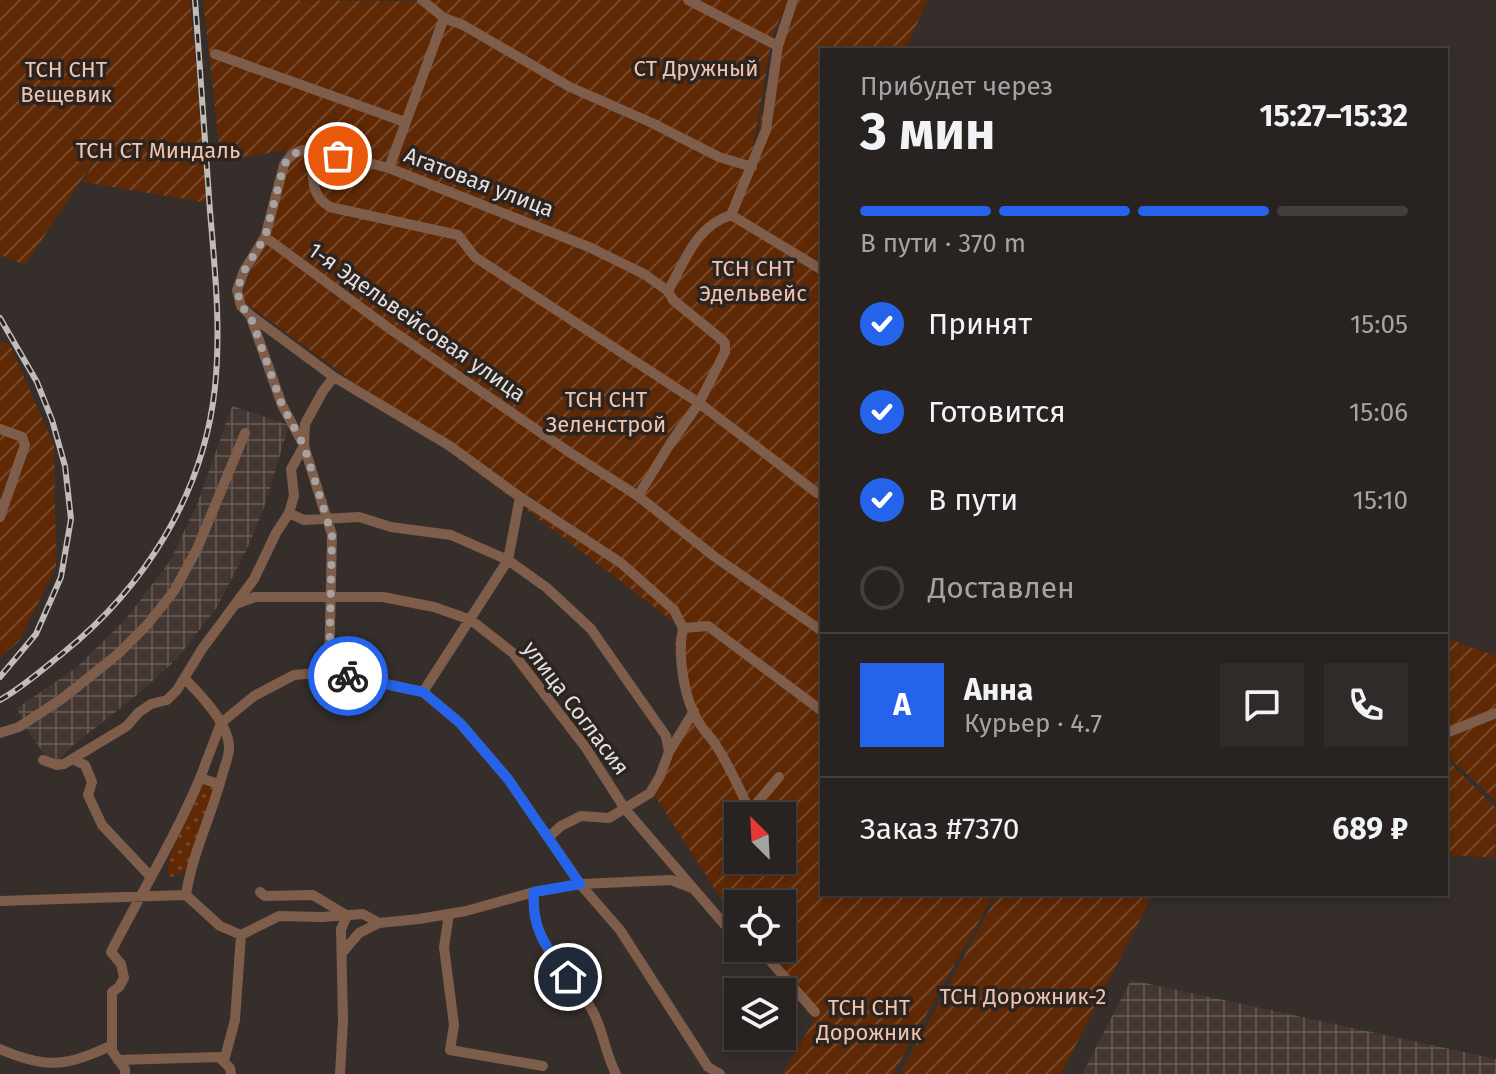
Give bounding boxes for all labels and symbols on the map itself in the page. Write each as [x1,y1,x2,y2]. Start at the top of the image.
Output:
park label: СТ Дружный [634,55,758,82]
park label: ТСН СНТ Вещевик [20,56,112,108]
pin [304,122,372,190]
park label: ТСН СТ Миндаль [76,137,240,164]
street label: Агатовая улица [400,141,558,223]
street label: 1-я Эдельвейсовая улица [303,237,531,407]
park label: ТСН СНТ Эдельвейс [699,255,807,307]
park label: ТСН СНТ Зеленстрой [546,386,666,438]
courier [308,636,388,716]
street label: улица Согласия [517,636,635,780]
north arrow [724,802,796,874]
pin [534,943,602,1011]
park label: ТСН Дорожник-2 [940,983,1106,1010]
park label: ТСН СНТ Дорожник [815,994,922,1046]

